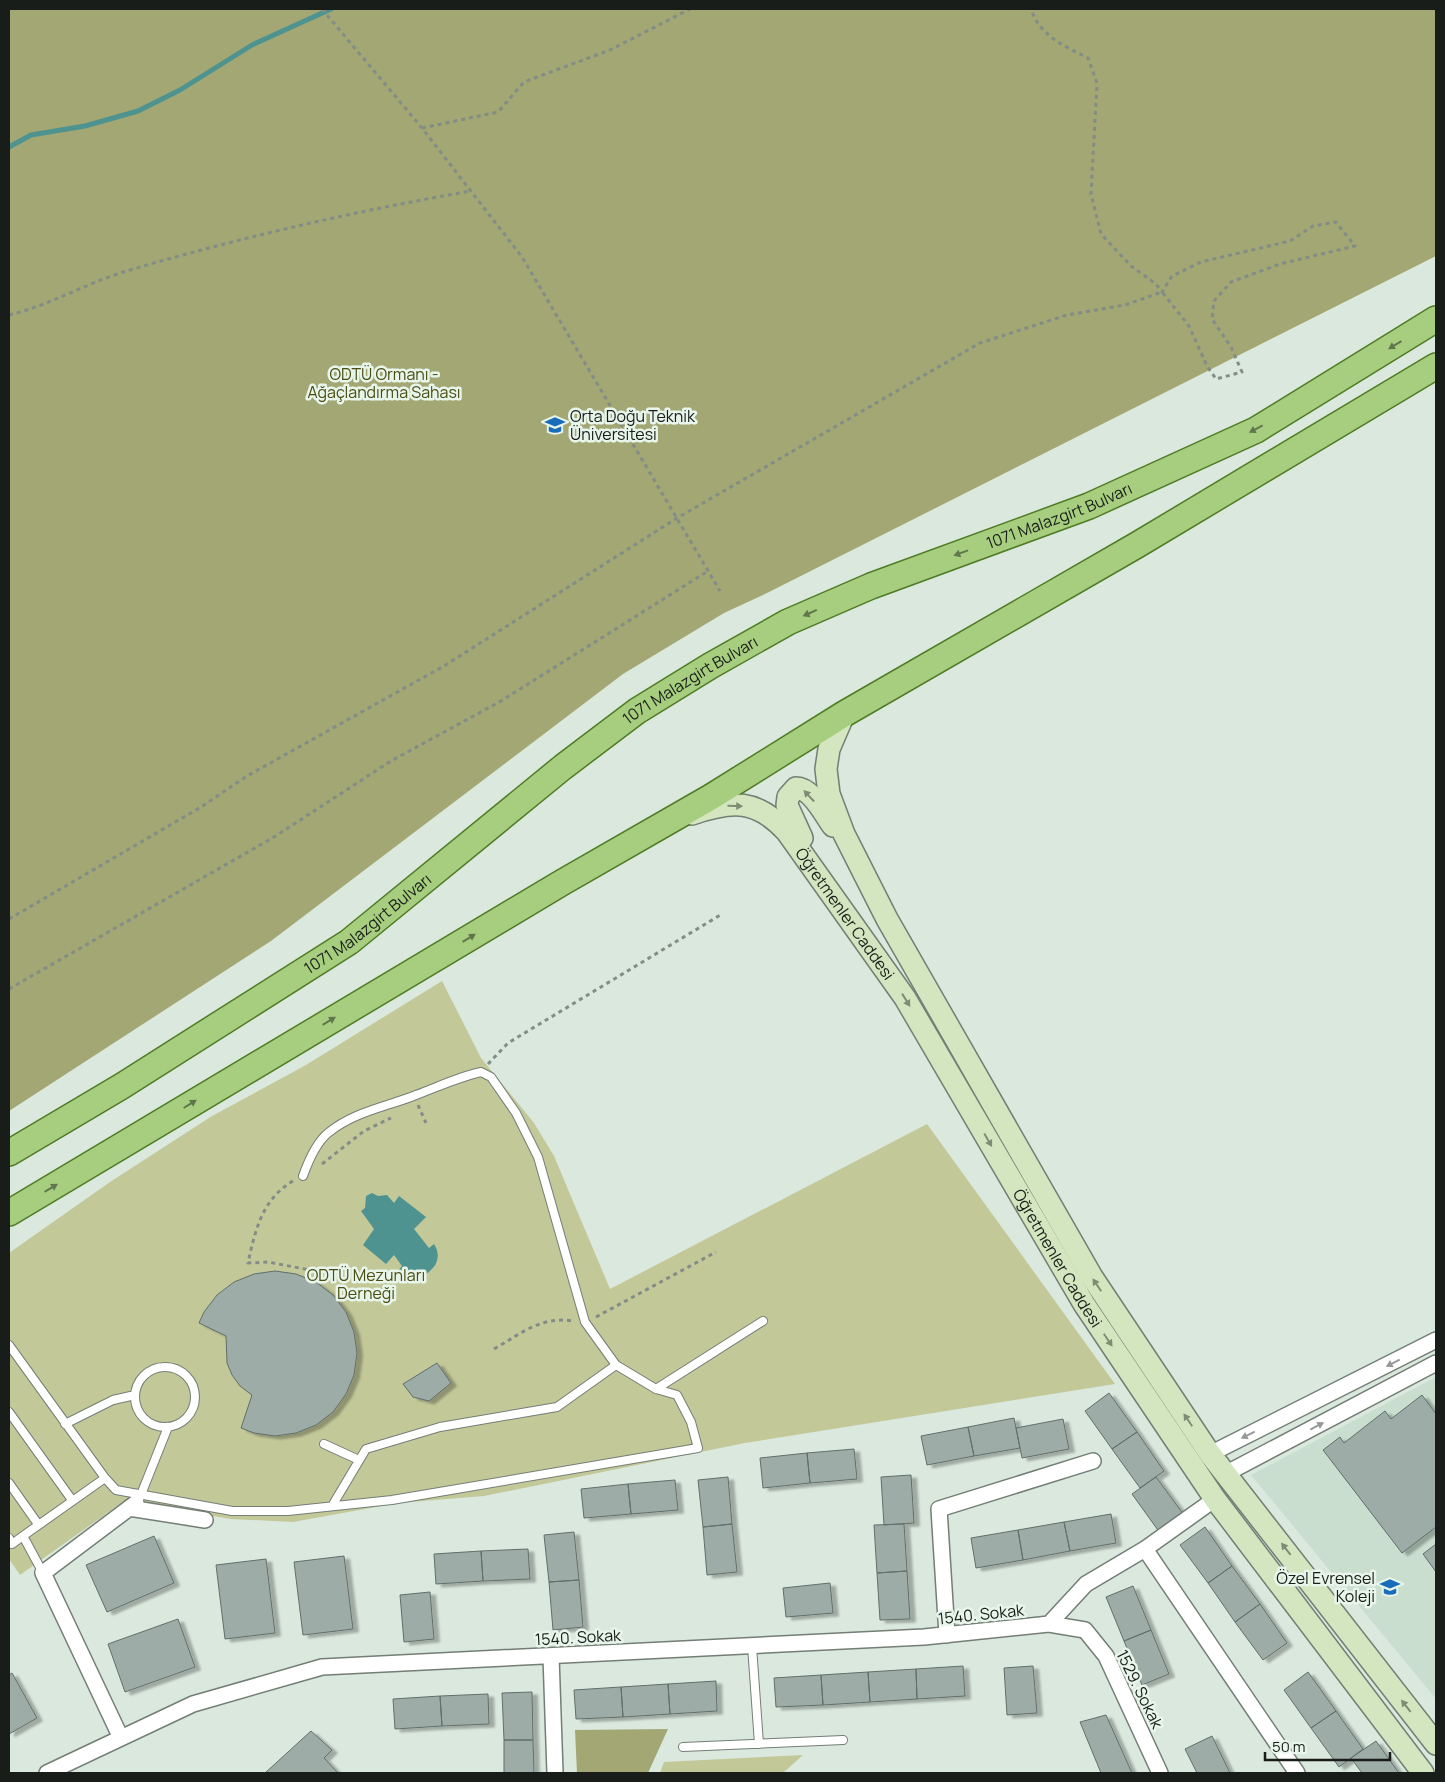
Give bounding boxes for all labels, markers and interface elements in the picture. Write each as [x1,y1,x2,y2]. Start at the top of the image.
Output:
one-way arrow [1388,340,1401,349]
park label: ODTÜ Ormanı - Ağaçlandırma Sahası [307,363,461,403]
place label: Orta Doğu Teknik Üniversitesi [570,405,696,445]
school or university icon: Orta Doğu Teknik Üniversitesi [544,414,566,436]
one-way arrow [1249,425,1263,433]
street label: 1071 Malazgirt Bulvarı [983,477,1135,554]
one-way arrow [953,549,968,557]
one-way arrow [803,609,817,617]
street label: 1071 Malazgirt Bulvarı [618,630,762,729]
one-way arrow [803,790,815,802]
one-way arrow [727,802,743,810]
street label: Öğretmenler Caddesi [791,843,900,984]
street label: 1071 Malazgirt Bulvarı [300,868,436,979]
one-way arrow [462,934,477,942]
one-way arrow [902,993,911,1007]
one-way arrow [322,1017,337,1025]
one-way arrow [183,1099,196,1109]
one-way arrow [984,1134,993,1147]
one-way arrow [44,1184,57,1193]
street label: Öğretmenler Caddesi [1008,1185,1108,1332]
park label: ODTÜ Mezunları Derneği [307,1264,425,1304]
one-way arrow [1092,1278,1102,1291]
one-way arrow [1103,1333,1113,1346]
one-way arrow [1386,1359,1400,1367]
one-way arrow [1183,1413,1193,1427]
one-way arrow [1309,1422,1324,1430]
one-way arrow [1240,1431,1255,1439]
one-way arrow [1280,1543,1291,1556]
place label: Özel Evrensel Koleji [1276,1567,1375,1607]
school or university icon: Özel Evrensel Koleji [1379,1576,1401,1598]
street label: 1540. Sokak [937,1598,1026,1629]
street label: 1540. Sokak [534,1624,623,1650]
street label: 1529. Sokak [1111,1646,1169,1733]
one-way arrow [1401,1699,1412,1712]
scale bar [1265,1730,1390,1762]
text: 50 m [1272,1736,1306,1757]

